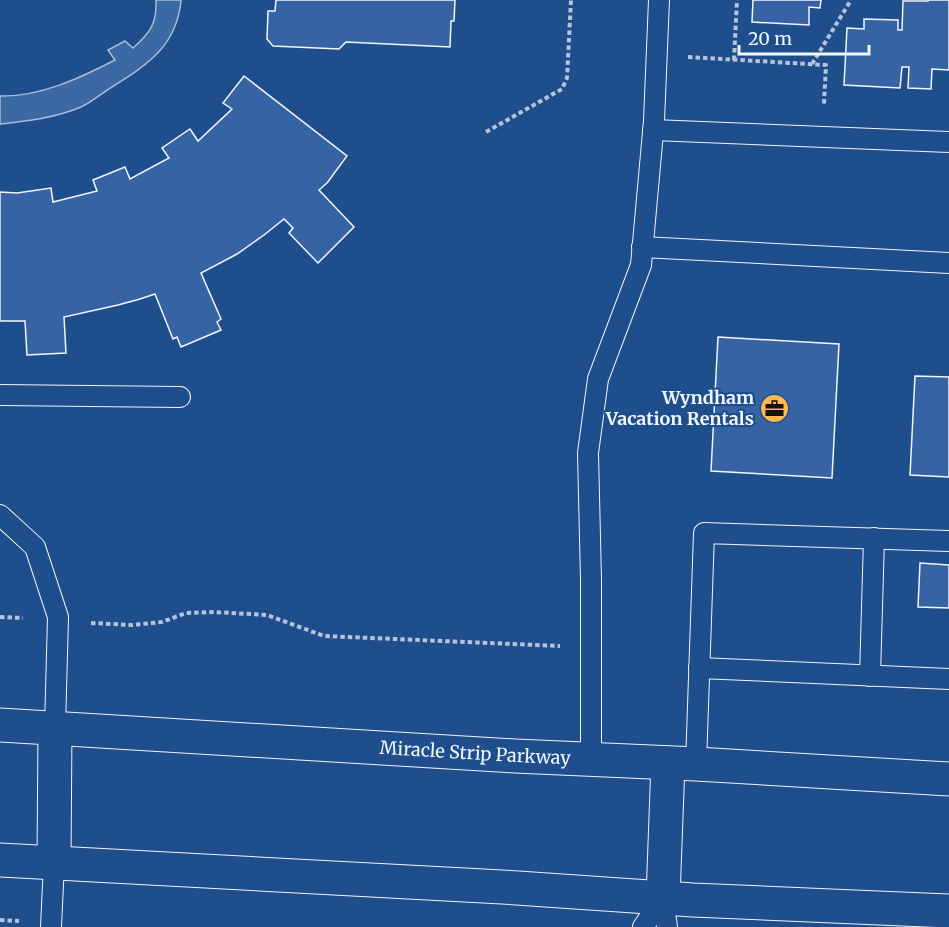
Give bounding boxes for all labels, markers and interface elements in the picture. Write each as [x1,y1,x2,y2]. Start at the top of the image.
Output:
scale bar [739,18,870,56]
text: 20 m [748,27,792,50]
place label: Wyndham Vacation Rentals [605,386,754,430]
office icon: Wyndham Vacation Rentals [759,392,791,424]
street label: Miracle Strip Parkway [379,736,572,769]

